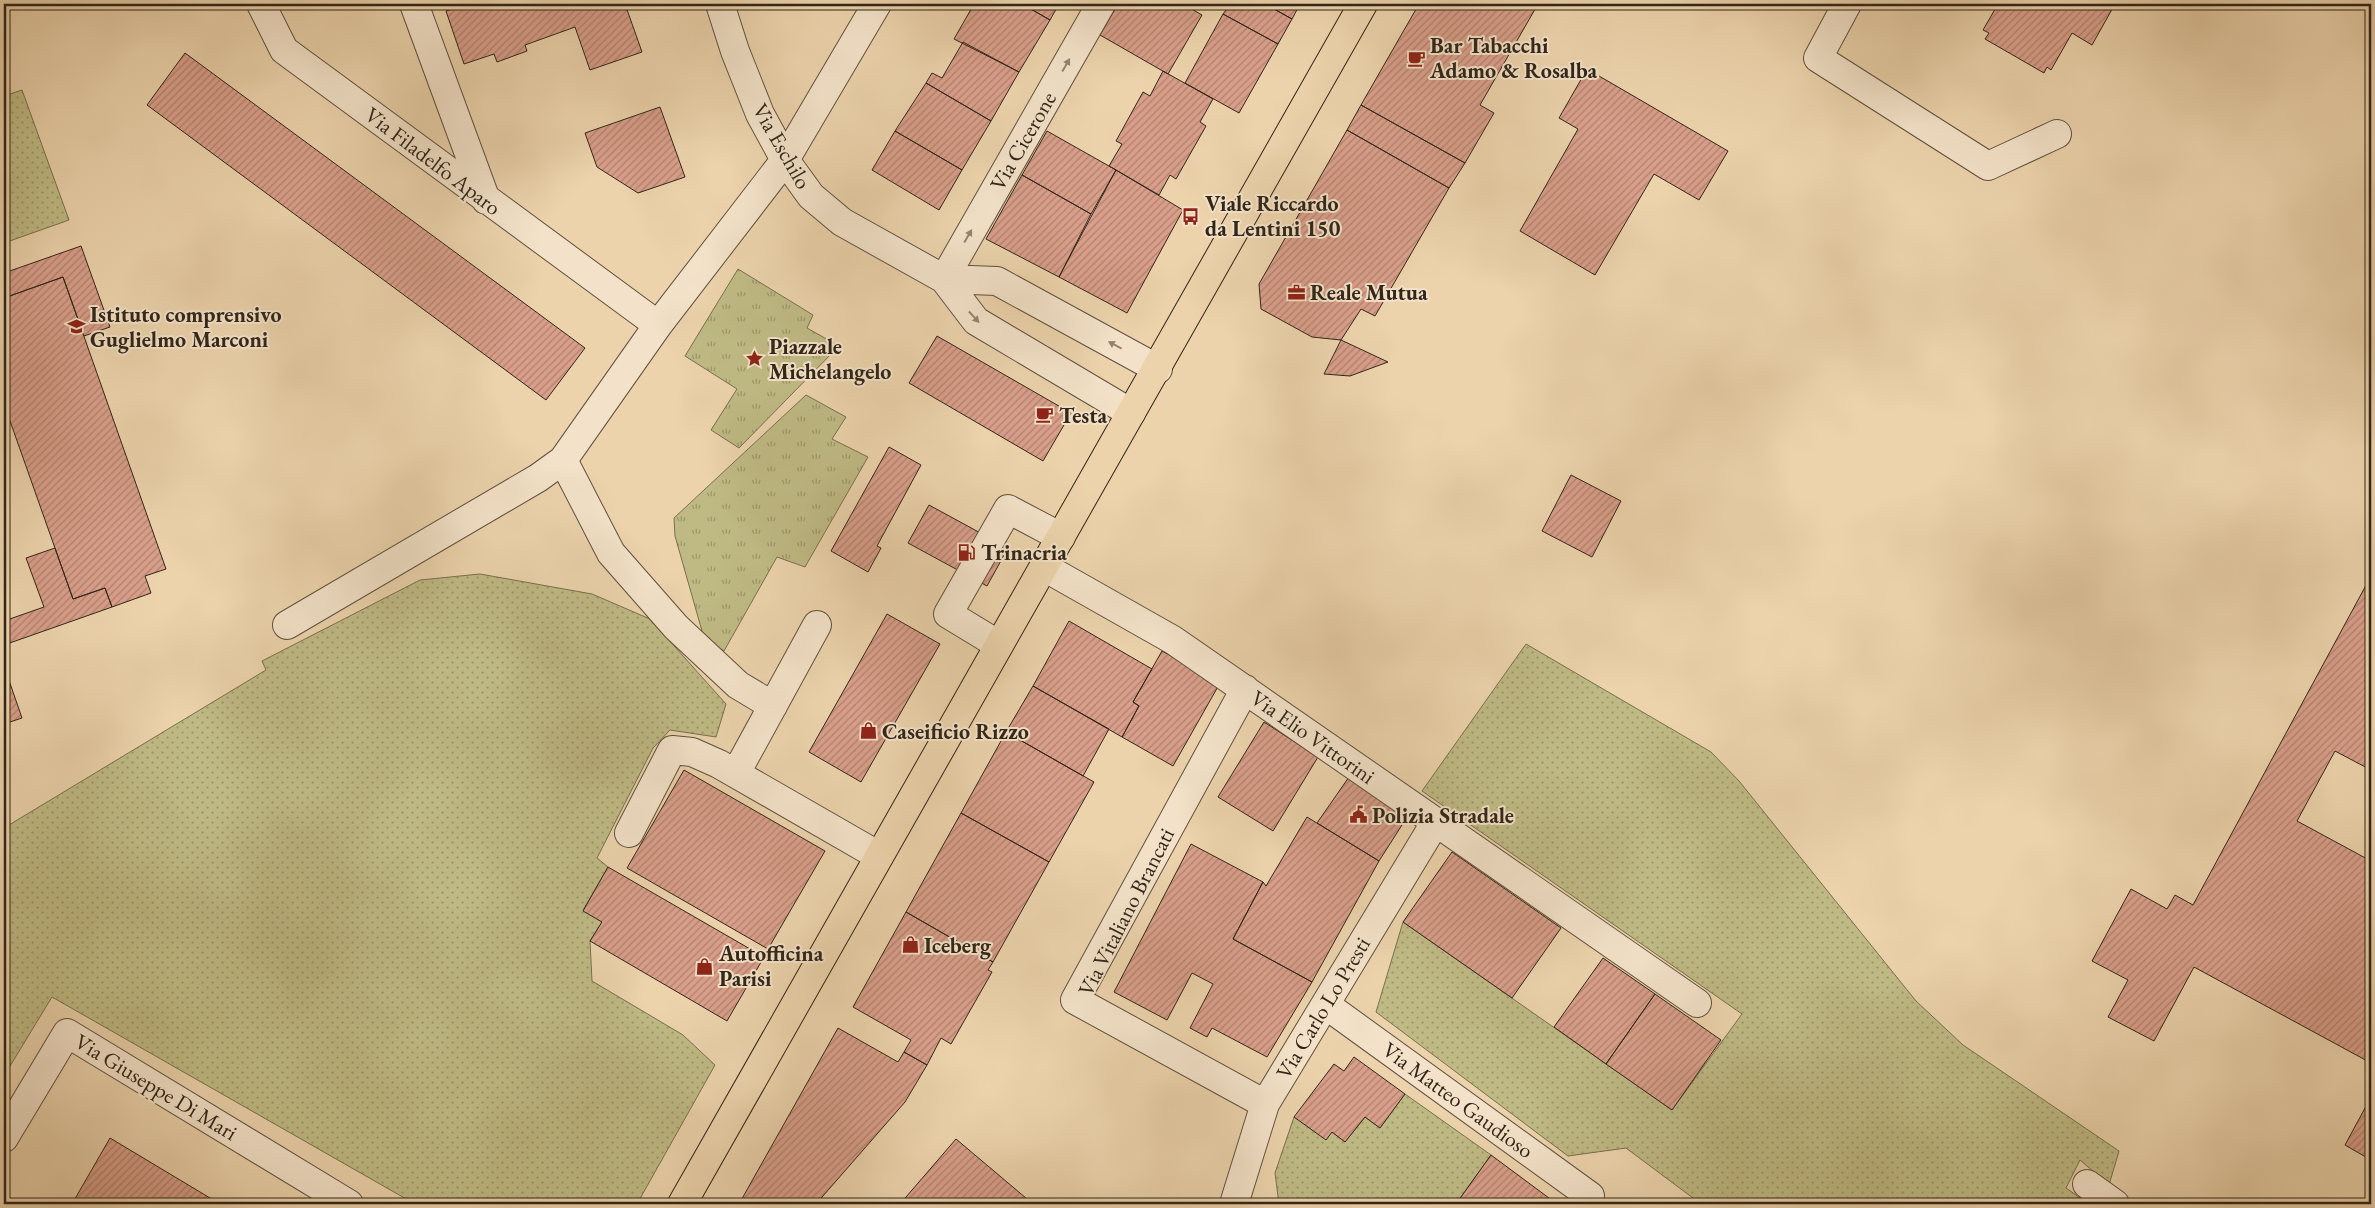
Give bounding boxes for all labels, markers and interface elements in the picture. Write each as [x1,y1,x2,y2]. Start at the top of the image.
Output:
place label: Bar Tabacchi Adamo & Rosalba [1429,31,1598,85]
cafe icon: Bar Tabacchi Adamo & Rosalba [1406,48,1426,68]
one-way arrow [1062,58,1071,72]
street label: Via Cicerone [983,86,1063,196]
street label: Via Eschilo [746,98,818,194]
street label: Via Filadelfo Aparo [359,100,507,222]
place label: Viale Riccardo da Lentini 150 [1205,189,1341,243]
bus stop icon: Viale Riccardo da Lentini 150 [1181,206,1201,226]
one-way arrow [964,230,973,243]
place label: Reale Mutua [1310,278,1428,307]
office icon: Reale Mutua [1286,282,1306,302]
place label: Istituto comprensivo Guglielmo Marconi [90,300,282,354]
one-way arrow [969,310,980,323]
school or university icon: Istituto comprensivo Guglielmo Marconi [66,317,86,337]
place label: Piazzale Michelangelo [769,332,891,386]
one-way arrow [1108,341,1122,350]
place icon: Piazzale Michelangelo [745,349,765,369]
place label: Testa [1059,401,1108,430]
cafe icon: Testa [1035,405,1055,425]
place label: Trinacria [981,538,1067,567]
fuel station icon: Trinacria [957,542,977,562]
street label: Via Elio Vittorini [1245,683,1381,791]
place label: Caseificio Rizzo [882,717,1029,746]
shop icon: Caseificio Rizzo [858,721,878,741]
place label: Polizia Stradale [1372,801,1514,830]
public building icon: Polizia Stradale [1348,805,1368,825]
street label: Via Vitaliano Brancati [1071,823,1181,1001]
place label: Iceberg [924,931,992,960]
street label: Via Carlo Lo Presti [1269,932,1377,1084]
shop icon: Iceberg [900,935,920,955]
place label: Autofficina Parisi [718,939,824,993]
shop icon: Autofficina Parisi [695,956,715,976]
street label: Via Giuseppe Di Mari [69,1027,243,1147]
street label: Via Matteo Gaudioso [1377,1035,1540,1165]

